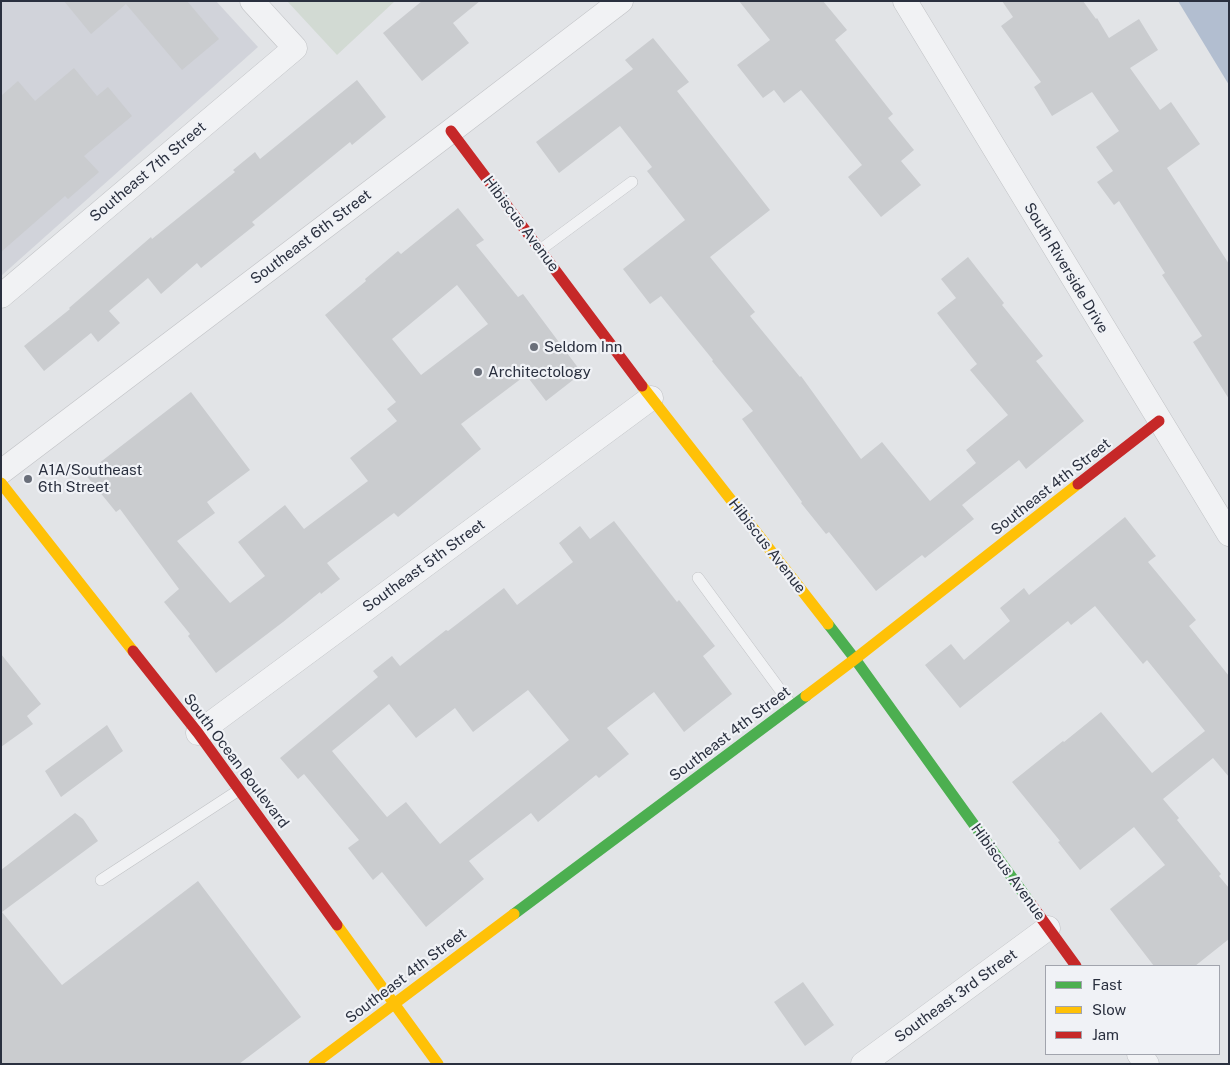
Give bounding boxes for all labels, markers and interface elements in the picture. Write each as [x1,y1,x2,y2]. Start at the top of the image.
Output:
street label: Southeast 7th Street [86,118,210,226]
street label: Hibiscus Avenue [479,173,563,275]
street label: Southeast 6th Street [247,186,375,288]
street label: South Riverside Drive [1020,199,1112,337]
place label: Seldom Inn [544,338,622,356]
marker: Seldom Inn [528,341,540,353]
place label: Architectology [488,363,591,381]
marker: Architectology [472,366,484,378]
street label: Southeast 4th Street [988,435,1114,539]
place label: A1A/Southeast 6th Street [38,461,142,496]
marker: A1A/Southeast 6th Street [22,473,34,485]
street label: Hibiscus Avenue [724,495,810,597]
street label: Southeast 5th Street [359,516,489,616]
street label: Southeast 4th Street [666,683,794,785]
street label: South Ocean Boulevard [180,690,292,832]
street label: Hibiscus Avenue [967,820,1049,924]
street label: Southeast 4th Street [342,925,470,1027]
street label: Southeast 3rd Street [891,946,1021,1046]
legend [1045,965,1220,1055]
text: Fast [1092,976,1122,993]
text: Slow [1092,1001,1126,1018]
text: Jam [1092,1026,1119,1043]

